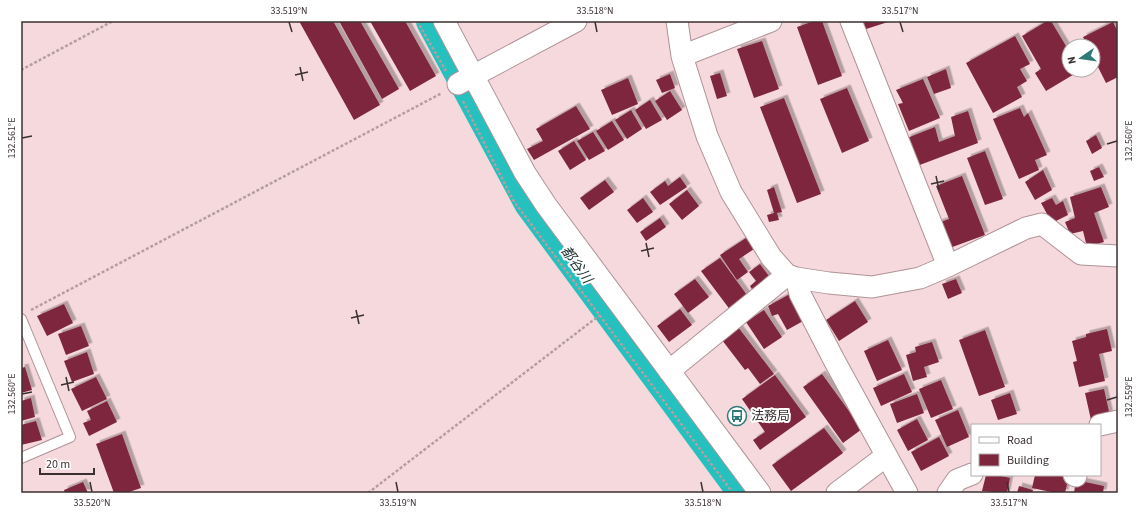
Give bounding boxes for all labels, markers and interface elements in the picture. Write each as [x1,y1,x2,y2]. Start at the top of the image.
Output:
text: 33.519°N [270,4,308,18]
text: 33.518°N [576,4,614,18]
text: 33.517°N [881,4,919,18]
north arrow [1061,38,1101,78]
text: N [1064,55,1080,65]
text: 132.561°E [5,118,19,158]
text: 132.560°E [1122,121,1136,161]
water label: 都谷川 [556,242,598,289]
text: 132.560°E [5,374,19,414]
text: 132.559°E [1122,377,1136,417]
bus stop icon: 法務局 [726,405,748,427]
place label: 法務局 [751,407,790,425]
legend [971,424,1101,476]
text: Road [1007,432,1033,449]
scale bar [40,450,94,476]
text: Building [1007,452,1049,469]
text: 20 m [46,456,70,473]
text: 33.520°N [73,496,111,510]
text: 33.519°N [379,496,417,510]
text: 33.518°N [684,496,722,510]
text: 33.517°N [990,496,1028,510]

